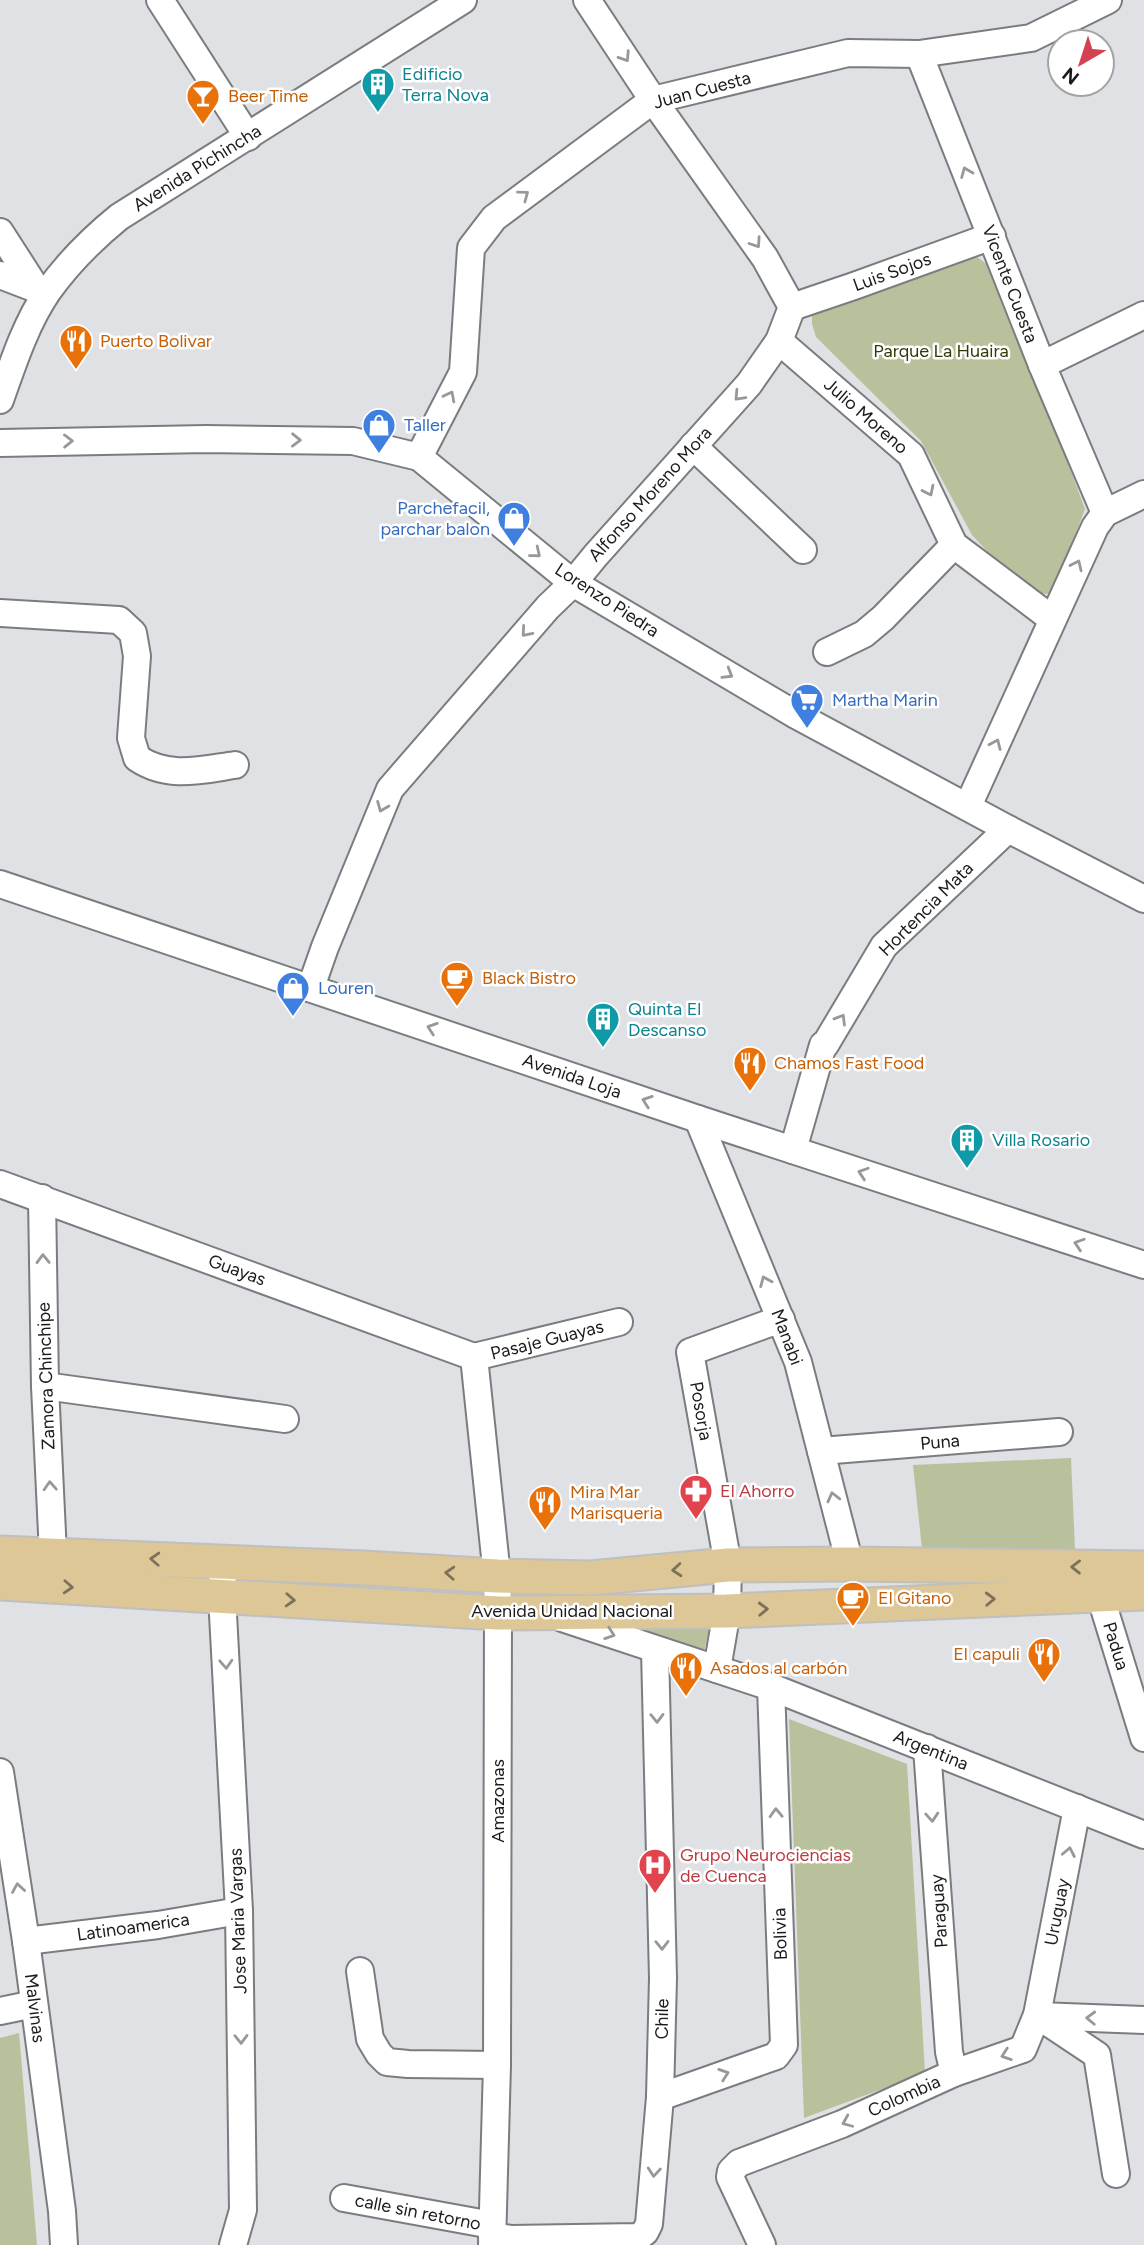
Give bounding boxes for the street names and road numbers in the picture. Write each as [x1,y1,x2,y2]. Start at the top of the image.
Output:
street label: Juan Cuesta [651,66,753,114]
street label: Avenida Pichincha [129,120,265,216]
street label: Vicente Cuesta [977,222,1043,346]
street label: Luis Sojos [850,248,934,296]
street label: Julio Moreno [819,373,913,459]
street label: Alfonso Moreno Mora [584,422,716,566]
street label: Lorenzo Piedra [551,558,663,642]
street label: Hortencia Mata [874,857,978,961]
street label: Avenida Loja [520,1049,624,1103]
street label: Guayas [205,1249,269,1291]
street label: Zamora Chinchipe [32,1302,60,1450]
street label: Manabi [766,1306,808,1368]
street label: Pasaje Guayas [488,1315,606,1365]
street label: Posorja [685,1380,717,1442]
street label: Puna [919,1429,961,1455]
street label: Avenida Unidad Nacional [471,1600,673,1622]
street label: Padua [1098,1619,1134,1673]
street label: Argentina [890,1725,972,1775]
street label: Amazonas [487,1759,509,1843]
street label: Jose Maria Vargas [224,1848,252,1994]
street label: Paraguay [925,1873,953,1949]
street label: Uruguay [1040,1876,1074,1947]
street label: Bolivia [768,1907,792,1961]
street label: Latinoamerica [75,1908,191,1946]
street label: Malvinas [20,1972,50,2044]
street label: Chile [651,1998,673,2040]
street label: Colombia [864,2070,944,2122]
street label: calle sin retorno [353,2189,483,2235]

